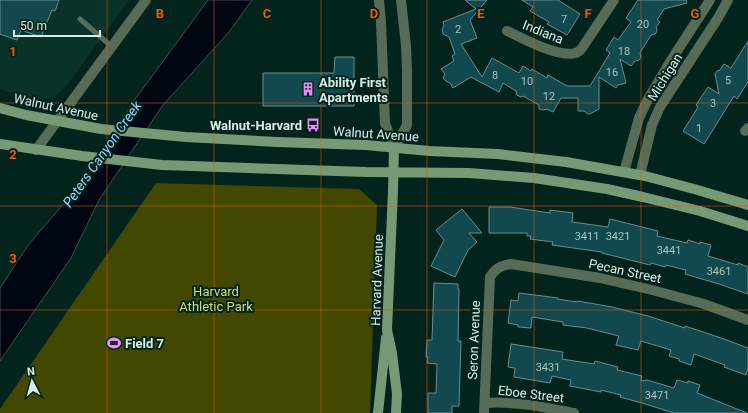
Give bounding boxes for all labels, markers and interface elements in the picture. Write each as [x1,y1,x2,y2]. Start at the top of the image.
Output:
text: B [156,6,164,21]
text: C [263,6,272,21]
text: D [370,6,378,21]
text: E [477,6,485,21]
text: F [584,6,592,21]
text: G [691,6,700,21]
scale bar [14,12,100,38]
house number: 7 [561,13,567,26]
street label: Indiana [520,17,566,47]
house number: 20 [637,18,649,31]
text: 50 m [20,19,47,33]
house number: 2 [455,23,461,36]
text: 1 [9,44,17,59]
house number: 18 [618,45,630,58]
street label: Michigan [645,50,685,104]
house number: 16 [606,66,618,79]
house number: 8 [492,69,498,82]
house number: 5 [725,74,731,87]
place label: Ability First Apartments [319,75,388,105]
house number: 10 [521,75,533,88]
building icon: Ability First Apartments [300,81,316,97]
house number: 12 [543,90,555,103]
street label: Walnut Avenue [12,91,100,123]
water label: Peters Canyon Creek [59,97,145,210]
house number: 3 [710,97,716,110]
bus stop icon: Walnut-Harvard [305,117,321,133]
place label: Walnut-Harvard [210,118,302,133]
house number: 1 [696,122,702,135]
street label: Walnut Avenue [333,124,419,144]
text: 2 [9,147,17,162]
house number: 3411 [575,230,599,243]
house number: 3421 [606,230,630,243]
street label: Harvard Avenue [368,234,386,326]
house number: 3441 [657,244,681,257]
text: 3 [9,251,17,266]
street label: Pecan Street [587,256,663,286]
house number: 3461 [707,265,731,278]
park label: Harvard Athletic Park [179,284,253,314]
street label: Seron Avenue [465,300,483,380]
sports icon: Field 7 [106,335,122,351]
place label: Field 7 [125,336,164,351]
north arrow [12,361,52,401]
house number: 3431 [536,361,560,374]
text: N [26,365,36,378]
street label: Eboe Street [497,383,565,405]
house number: 3471 [645,389,669,402]

